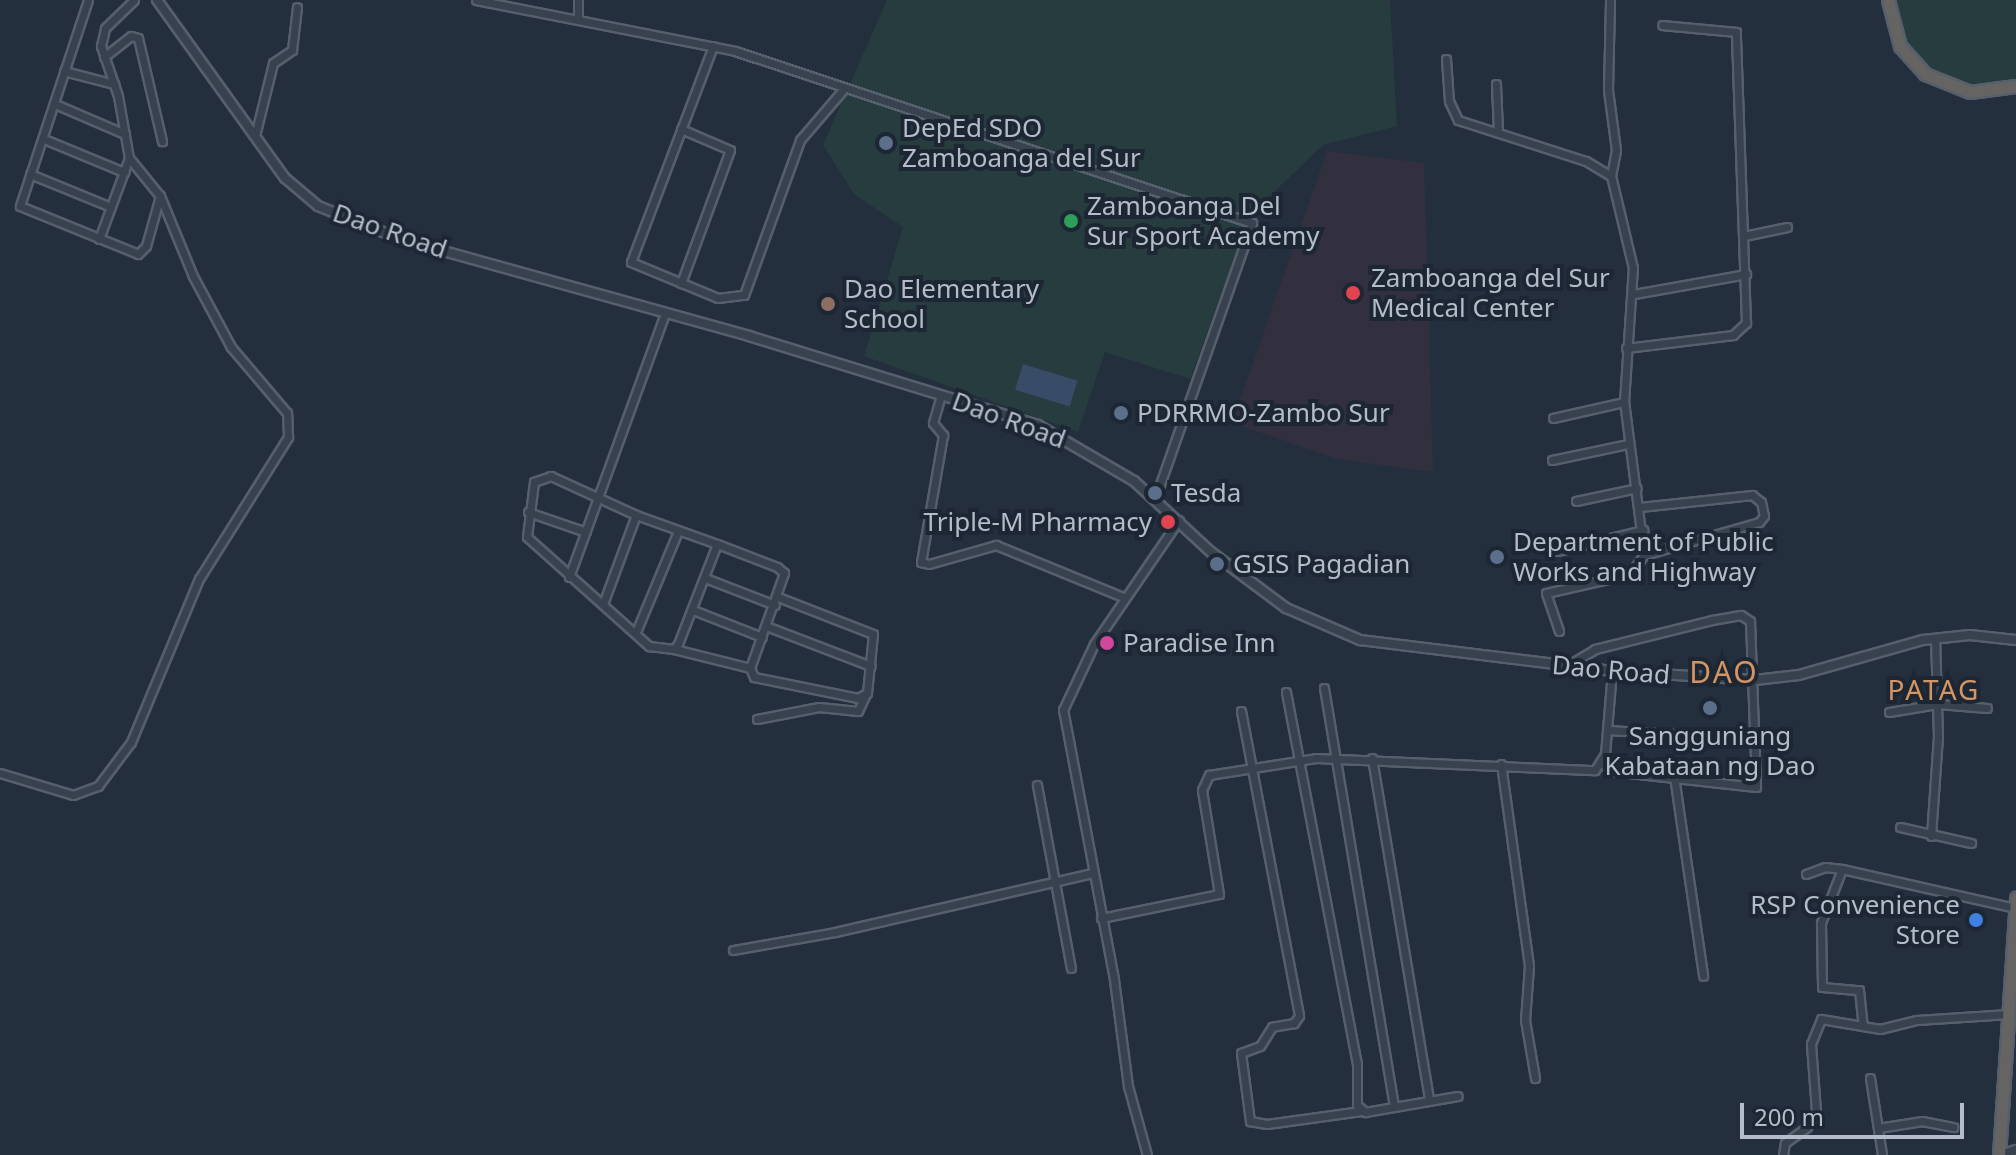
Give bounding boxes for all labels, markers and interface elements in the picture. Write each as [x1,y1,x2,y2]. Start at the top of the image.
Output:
place label: DepEd SDO Zamboanga del Sur [902,112,1141,174]
marker: DepEd SDO Zamboanga del Sur [877,134,895,152]
place label: Zamboanga Del Sur Sport Academy [1087,190,1320,252]
street label: Dao Road [329,197,451,265]
marker: Zamboanga Del Sur Sport Academy [1062,212,1080,230]
place label: Zamboanga del Sur Medical Center [1371,262,1610,324]
place label: Dao Elementary School [844,273,1039,334]
marker: Zamboanga del Sur Medical Center [1342,282,1364,304]
marker: Dao Elementary School [819,295,837,313]
street label: Dao Road [948,385,1070,455]
place label: PDRRMO-Zambo Sur [1137,397,1390,429]
marker: PDRRMO-Zambo Sur [1112,404,1130,422]
place label: Tesda [1171,477,1241,509]
marker: Tesda [1146,484,1164,502]
place label: Triple-M Pharmacy [924,506,1152,538]
marker: Triple-M Pharmacy [1159,513,1177,531]
place label: Department of Public Works and Highway [1513,526,1774,588]
place label: GSIS Pagadian [1233,548,1410,580]
marker: Department of Public Works and Highway [1488,548,1506,566]
marker: GSIS Pagadian [1208,555,1226,573]
place label: Paradise Inn [1123,627,1276,659]
marker: Paradise Inn [1098,634,1116,652]
street label: Dao Road [1551,649,1671,691]
district label: DAO [1689,654,1759,690]
district label: PATAG [1888,672,1980,706]
marker: Sangguniang Kabataan ng Dao [1701,699,1719,717]
place label: Sangguniang Kabataan ng Dao [1605,720,1815,782]
place label: RSP Convenience Store [1750,889,1960,950]
marker: RSP Convenience Store [1967,911,1985,929]
scale bar [1744,1087,1968,1137]
text: 200 m [1754,1100,1824,1133]

